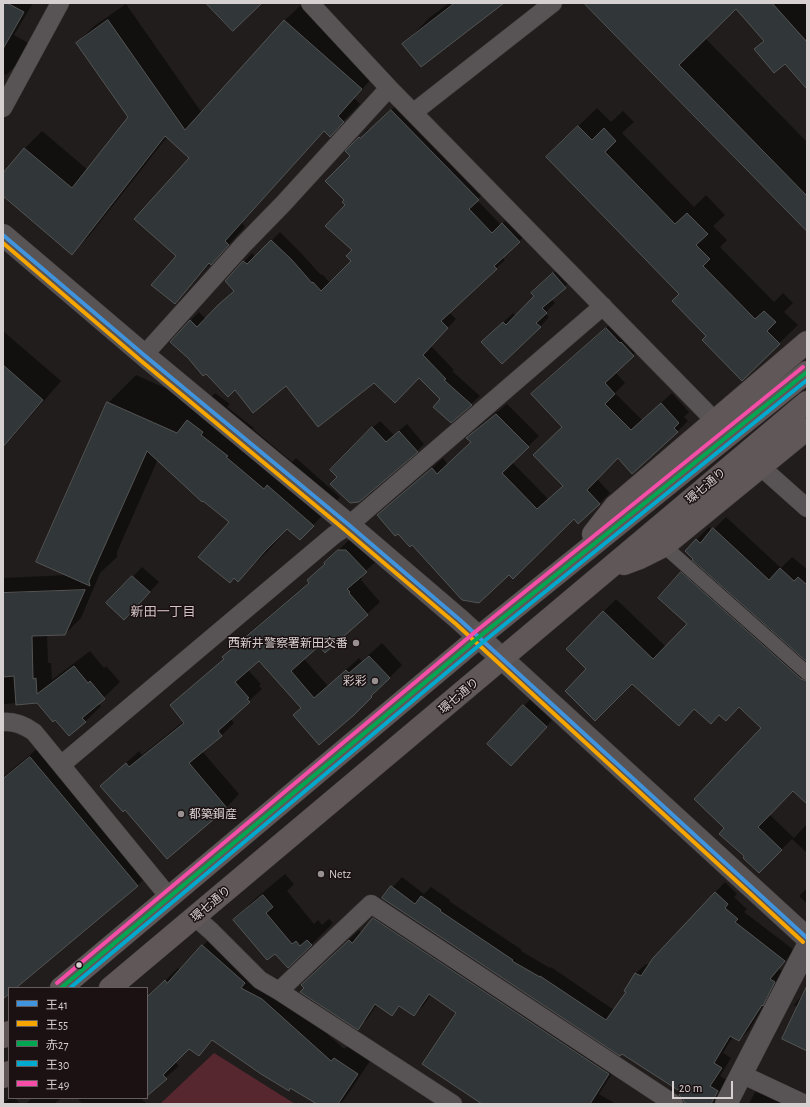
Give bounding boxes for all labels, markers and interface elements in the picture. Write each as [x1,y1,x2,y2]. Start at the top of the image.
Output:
street label: 環七通り [683,465,729,507]
district label: 新田一丁目 [131,604,195,620]
place label: 西新井警察署新田交番 [228,636,348,650]
marker: 西新井警察署新田交番 [351,638,361,648]
place label: 彩彩 [343,674,367,688]
street label: 環七通り [436,675,482,717]
marker: 彩彩 [370,676,380,686]
place label: 都築鋼産 [189,807,237,821]
marker: 都築鋼産 [176,809,186,819]
place label: Netz [329,867,351,881]
marker: Netz [316,869,326,879]
street label: 環七通り [188,883,234,925]
unlabelled marker [74,960,84,970]
legend [8,987,148,1099]
text: 王41 [46,999,68,1011]
text: 王55 [46,1019,68,1031]
text: 赤27 [46,1039,68,1051]
text: 王30 [46,1059,69,1071]
scale bar [674,1073,735,1099]
text: 王49 [46,1079,69,1091]
text: 20 m [679,1082,702,1094]

